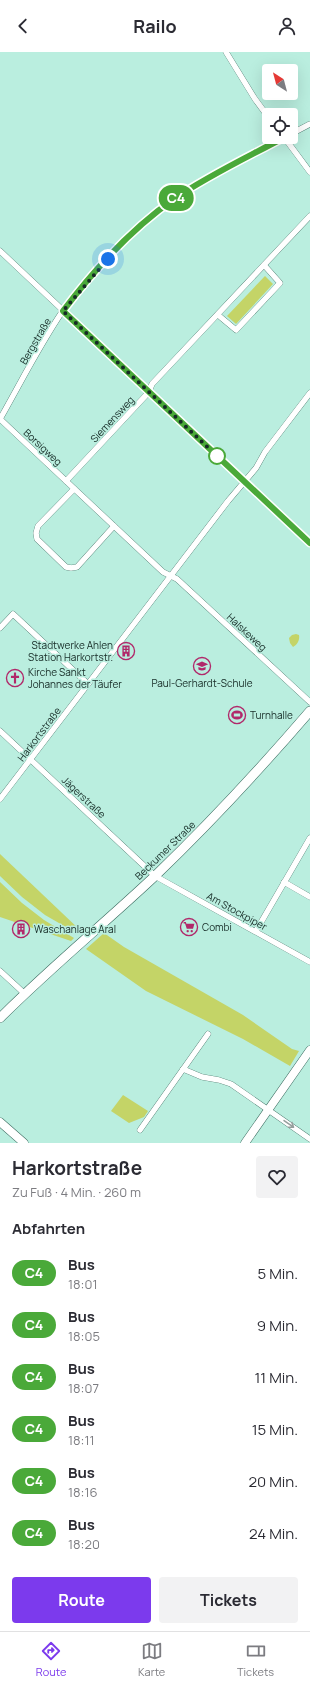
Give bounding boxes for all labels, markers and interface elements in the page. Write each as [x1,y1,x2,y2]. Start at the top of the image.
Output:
text: Railo [133,14,177,38]
icon: back [12,15,34,37]
icon: person [276,15,298,37]
north arrow [262,64,298,100]
map controls [262,64,298,144]
button: locate [262,108,298,144]
line badge: C4 [158,185,194,211]
text: C4 [167,188,185,207]
your location [98,249,118,269]
street label: Bergstraße [16,315,54,367]
street label: Siemensweg [87,393,137,445]
street label: Borsigweg [21,425,65,469]
unlabelled marker [208,447,226,465]
street label: Halskeweg [224,610,270,654]
place label: Stadtwerke Ahlen Station Harkortstr. [28,638,113,664]
building icon: Stadtwerke Ahlen Station Harkortstr. [116,641,136,661]
school or university icon: Paul-Gerhardt-Schule [192,656,212,676]
place label: Kirche Sankt Johannes der Täufer [28,665,122,691]
church icon: Kirche Sankt Johannes der Täufer [5,668,25,688]
place label: Paul-Gerhardt-Schule [151,676,253,690]
street label: Harkortstraße [14,704,64,764]
sports icon: Turnhalle [227,705,247,725]
place label: Turnhalle [250,708,293,722]
street label: Jägerstraße [59,773,109,821]
street label: Beckumer Straße [132,817,198,883]
street label: Am Stockpiper [204,889,270,934]
supermarket icon: Combi [179,917,199,937]
building icon: Waschanlage Aral [11,919,31,939]
place label: Combi [202,920,232,934]
place label: Waschanlage Aral [34,922,116,936]
one-way arrow [283,1120,294,1128]
text: Harkortstraße [12,1155,142,1181]
button: heart [256,1156,298,1198]
text: Zu Fuß · 4 Min. · 260 m [12,1183,141,1201]
text: Abfahrten [12,1218,85,1239]
text: Bus [68,1254,95,1275]
text: C4 [25,1263,43,1282]
text: 5 Min. [258,1263,298,1284]
text: 18:01 [68,1275,98,1293]
text: Bus [68,1306,95,1327]
text: C4 [25,1315,43,1334]
text: 9 Min. [257,1315,298,1336]
text: 18:05 [68,1327,100,1345]
text: Bus [68,1358,95,1379]
text: C4 [25,1367,43,1386]
text: 11 Min. [254,1367,298,1388]
text: 18:07 [68,1379,99,1397]
text: Bus [68,1410,95,1431]
text: C4 [25,1419,43,1438]
text: 15 Min. [252,1419,298,1440]
text: 18:11 [68,1431,95,1449]
text: Bus [68,1462,95,1483]
text: C4 [25,1471,43,1490]
text: 20 Min. [248,1471,298,1492]
text: 18:16 [68,1483,98,1501]
text: Bus [68,1514,95,1535]
text: C4 [25,1523,43,1542]
text: 24 Min. [249,1523,298,1544]
text: 18:20 [68,1535,100,1553]
button: Route [12,1577,151,1623]
button: Tickets [159,1577,298,1623]
tab: Route [36,1640,66,1679]
tab: Karte [138,1640,165,1679]
tab: Tickets [237,1640,274,1679]

